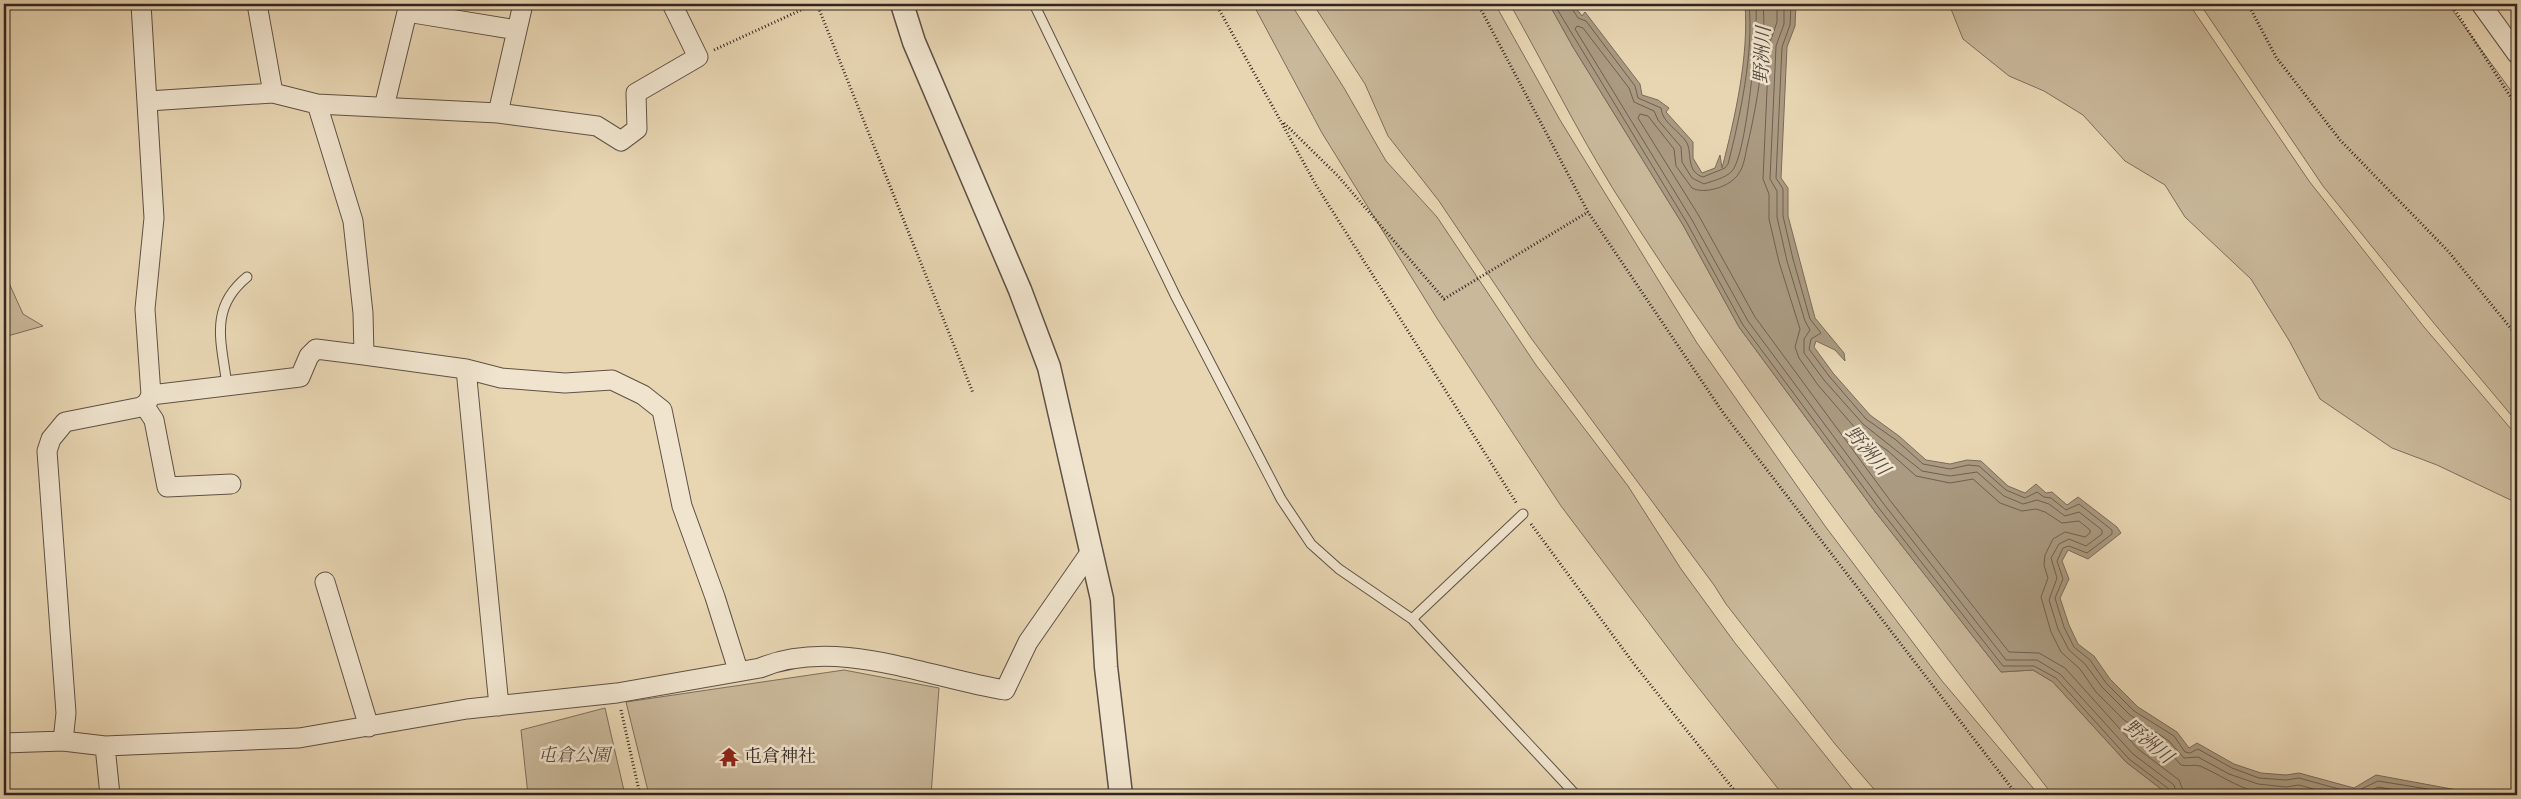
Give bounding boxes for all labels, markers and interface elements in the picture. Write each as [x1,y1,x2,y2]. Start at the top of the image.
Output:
water label: 野洲川 [1750,24,1776,84]
water label: 野洲川 [1840,422,1895,482]
water label: 野洲川 [2119,715,2179,770]
park label: 屯倉公園 [538,745,613,767]
temple icon: 屯倉神社 [718,746,740,768]
place label: 屯倉神社 [744,746,816,768]

